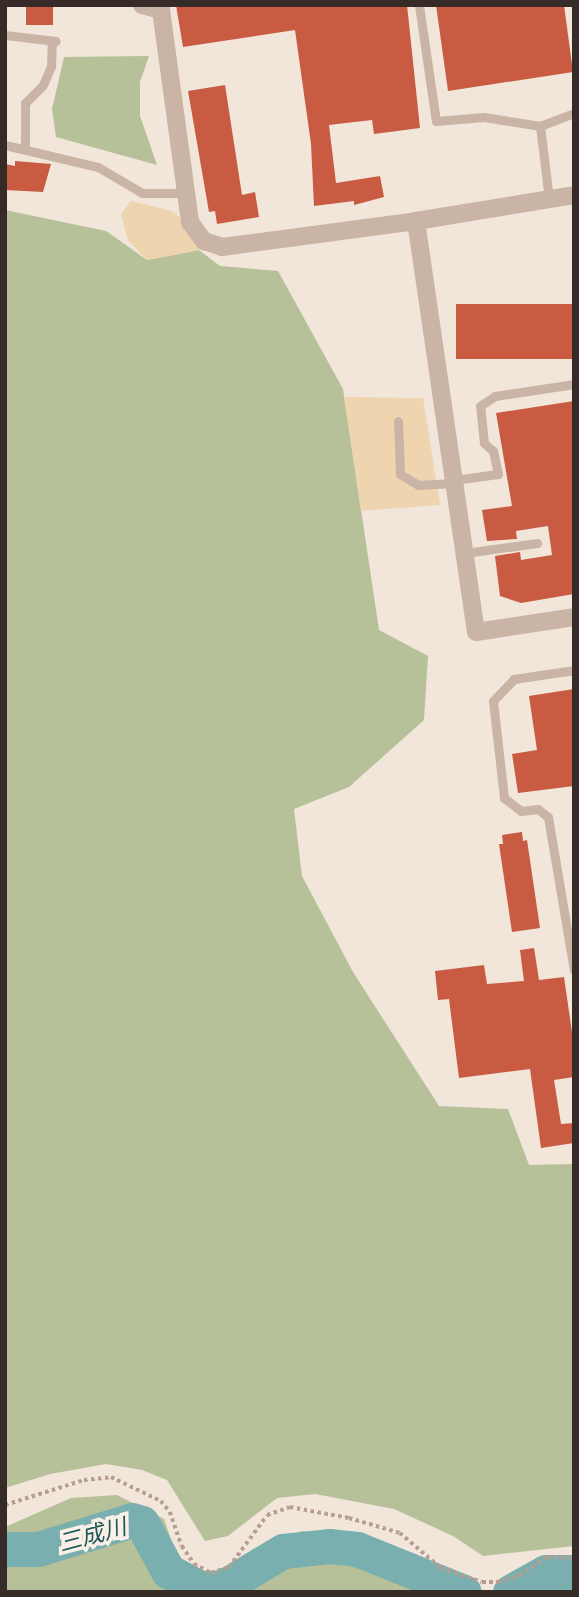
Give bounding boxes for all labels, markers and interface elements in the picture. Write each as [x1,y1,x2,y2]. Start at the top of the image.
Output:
water label: 三成川 [55,1512,129,1556]

